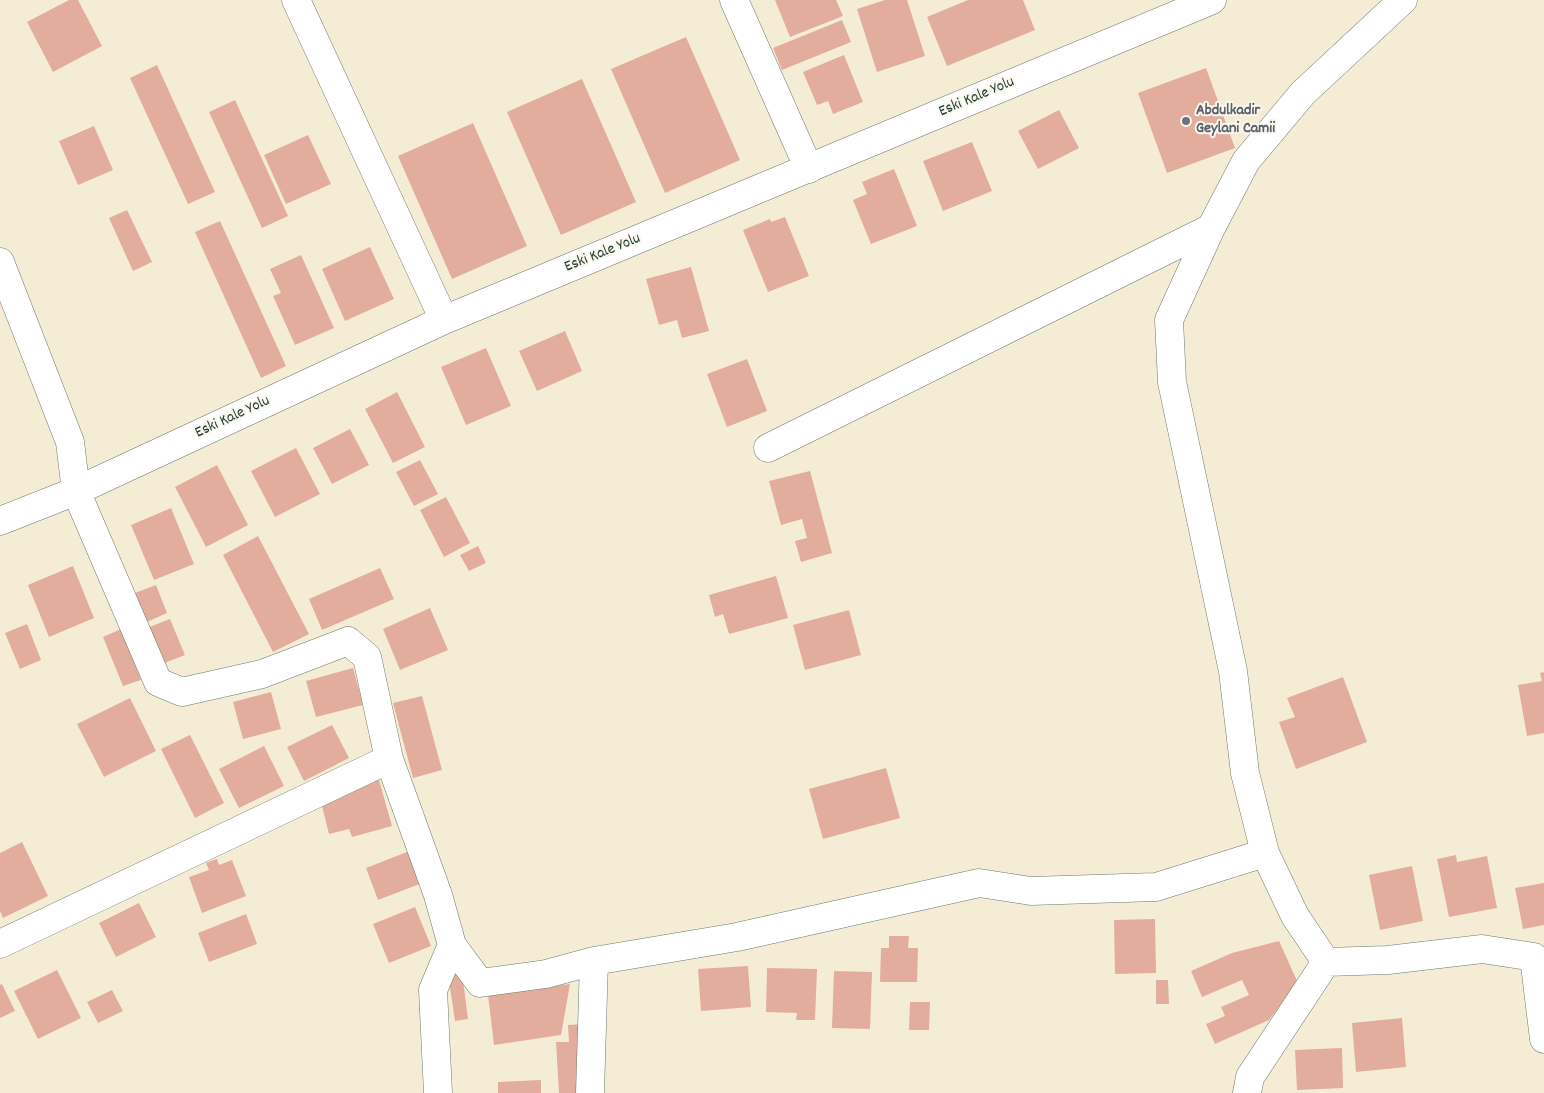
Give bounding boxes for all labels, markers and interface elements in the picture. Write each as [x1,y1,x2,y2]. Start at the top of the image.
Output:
street label: Eski Kale Yolu [936,73,1018,123]
place label: Abdulkadir Geylani Camii [1196,102,1275,140]
marker: Abdulkadir Geylani Camii [1180,115,1192,127]
street label: Eski Kale Yolu [562,230,644,278]
street label: Eski Kale Yolu [193,392,273,444]

